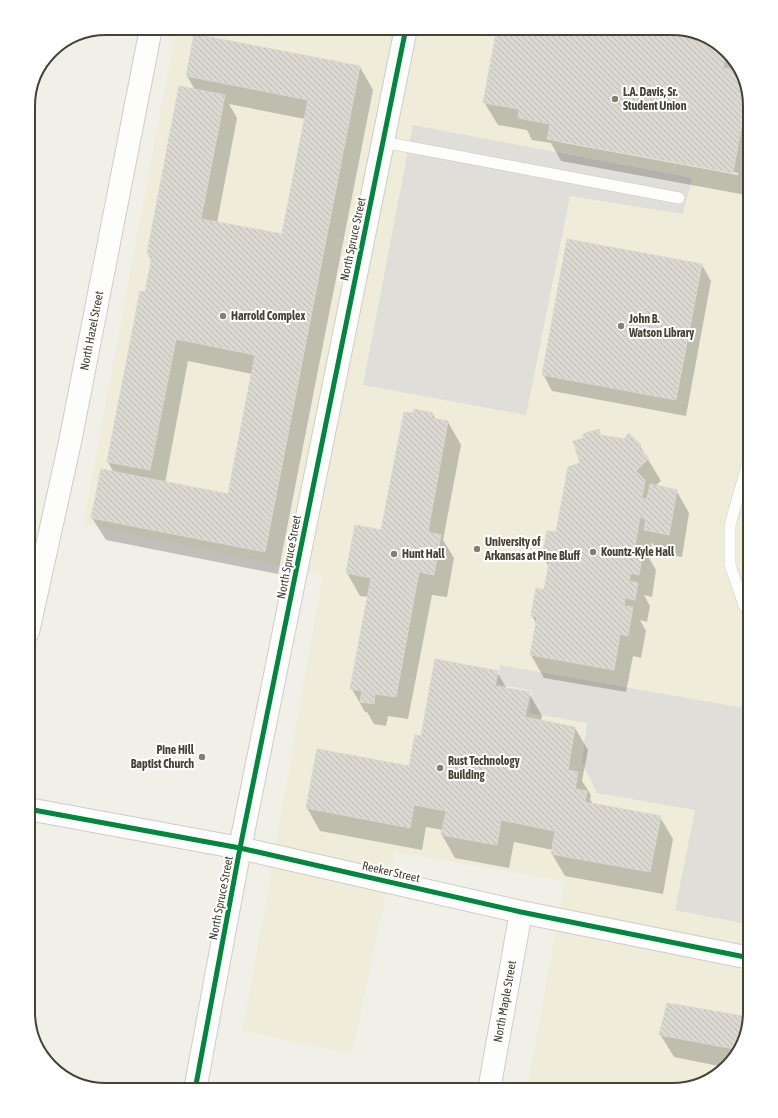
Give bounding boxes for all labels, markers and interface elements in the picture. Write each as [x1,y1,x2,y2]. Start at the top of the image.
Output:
place label: L.A. Davis, Sr. Student Union [623,85,687,113]
marker: L.A. Davis, Sr. Student Union [610,94,620,104]
street label: North Spruce Street [337,195,369,282]
street label: North Hazel Street [77,289,106,372]
place label: Harrold Complex [231,309,305,323]
marker: Harrold Complex [218,311,228,321]
place label: John B. Watson Library [628,312,694,340]
marker: John B. Watson Library [616,321,626,331]
street label: North Spruce Street [274,513,304,600]
place label: University of Arkansas at Pine Bluff [484,535,581,563]
marker: University of Arkansas at Pine Bluff [472,544,482,554]
place label: Kountz-Kyle Hall [601,545,675,559]
place label: Hunt Hall [402,547,445,561]
marker: Kountz-Kyle Hall [588,547,598,557]
marker: Hunt Hall [389,549,399,559]
place label: Pine Hill Baptist Church [131,743,195,771]
marker: Pine Hill Baptist Church [197,752,207,762]
place label: Rust Technology Building [448,754,520,782]
marker: Rust Technology Building [435,763,445,773]
street label: North Spruce Street [206,854,236,941]
street label: Reeker Street [361,859,422,886]
street label: North Maple Street [491,959,519,1044]

